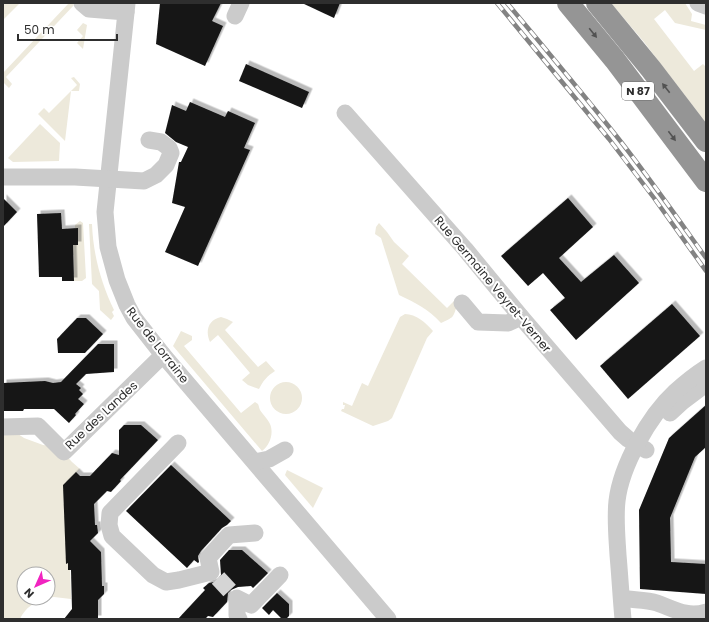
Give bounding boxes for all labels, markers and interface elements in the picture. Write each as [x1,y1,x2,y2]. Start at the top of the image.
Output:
scale bar [18,16,117,42]
text: 50 m [24,21,55,38]
one-way arrow [588,28,597,39]
road number: N 87 [622,82,654,100]
one-way arrow [662,83,670,93]
one-way arrow [668,130,676,141]
street label: Rue Germaine Veyret-Verner [431,212,556,356]
street label: Rue de Lorraine [123,303,193,387]
street label: Rue des Landes [61,377,141,453]
north arrow [16,566,56,606]
text: N [20,584,38,602]

